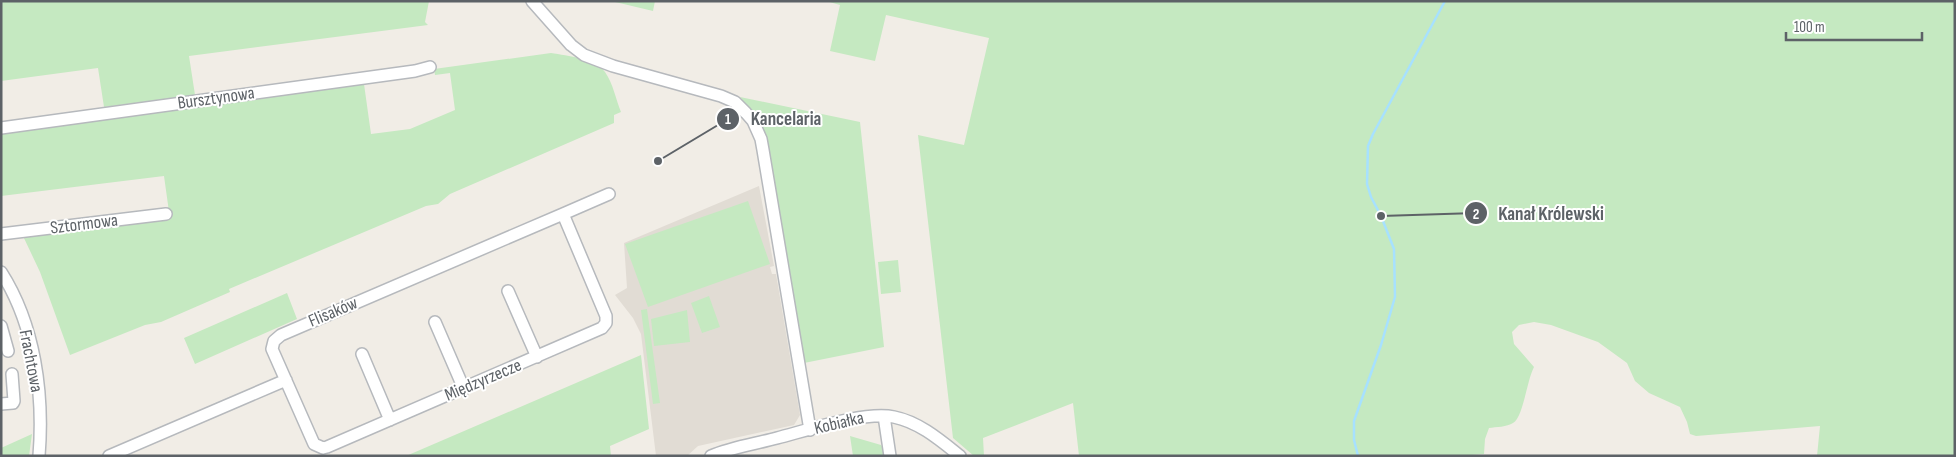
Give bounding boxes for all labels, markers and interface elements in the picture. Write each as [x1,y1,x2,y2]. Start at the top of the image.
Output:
scale bar [1786,10,1922,42]
text: 100 m [1794,18,1825,37]
street label: Bursztynowa [176,82,256,114]
callout: Kancelaria [716,102,831,136]
text: Kancelaria [751,108,821,131]
text: 1 [725,110,731,129]
callout: Kanał Królewski [1463,196,1614,230]
text: Kanał Królewski [1498,203,1604,226]
text: 2 [1473,205,1479,224]
street label: Sztormowa [49,209,119,239]
street label: Flisaków [305,292,361,332]
street label: Frachtowa [15,328,47,394]
street label: Międzyrzecze [441,354,525,406]
street label: Kobiałka [812,407,866,439]

